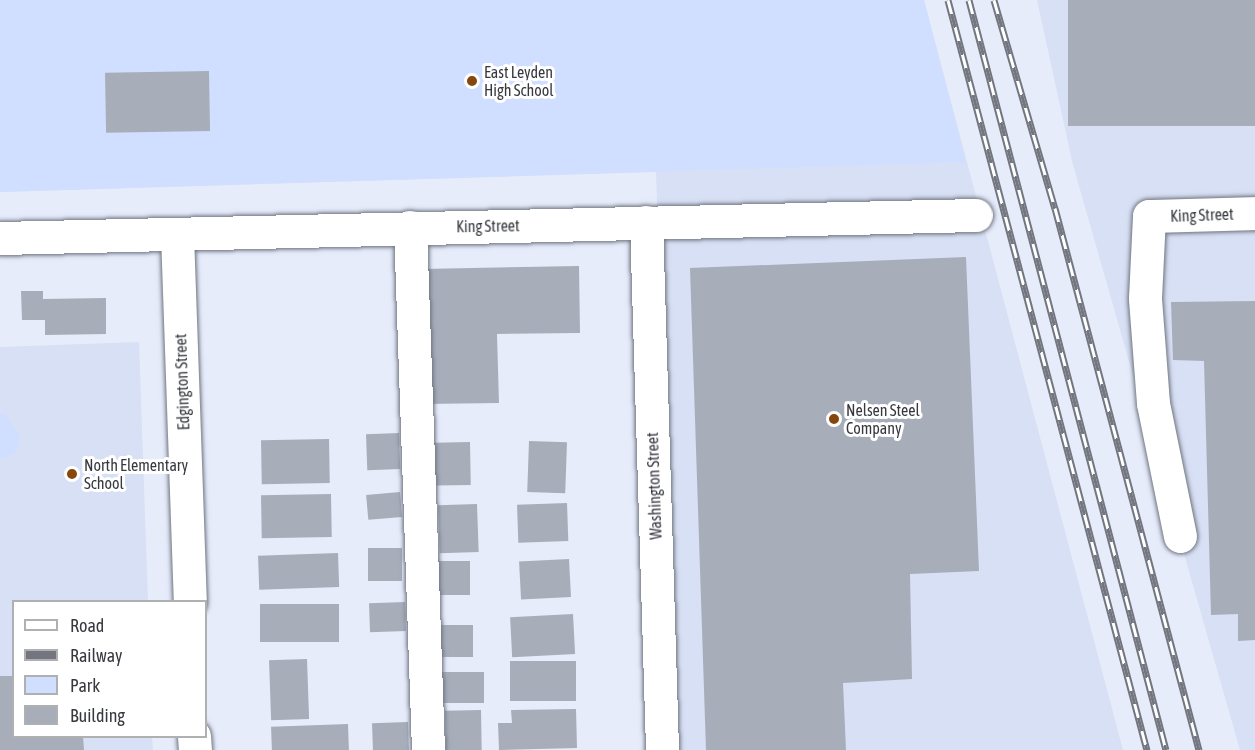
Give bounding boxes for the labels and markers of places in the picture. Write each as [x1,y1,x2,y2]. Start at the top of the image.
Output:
place label: East Leyden High School [484,62,553,100]
marker: East Leyden High School [465,74,479,88]
place label: Nelsen Steel Company [846,400,920,438]
marker: Nelsen Steel Company [827,412,841,426]
place label: North Elementary School [84,455,188,493]
marker: North Elementary School [65,467,79,481]

